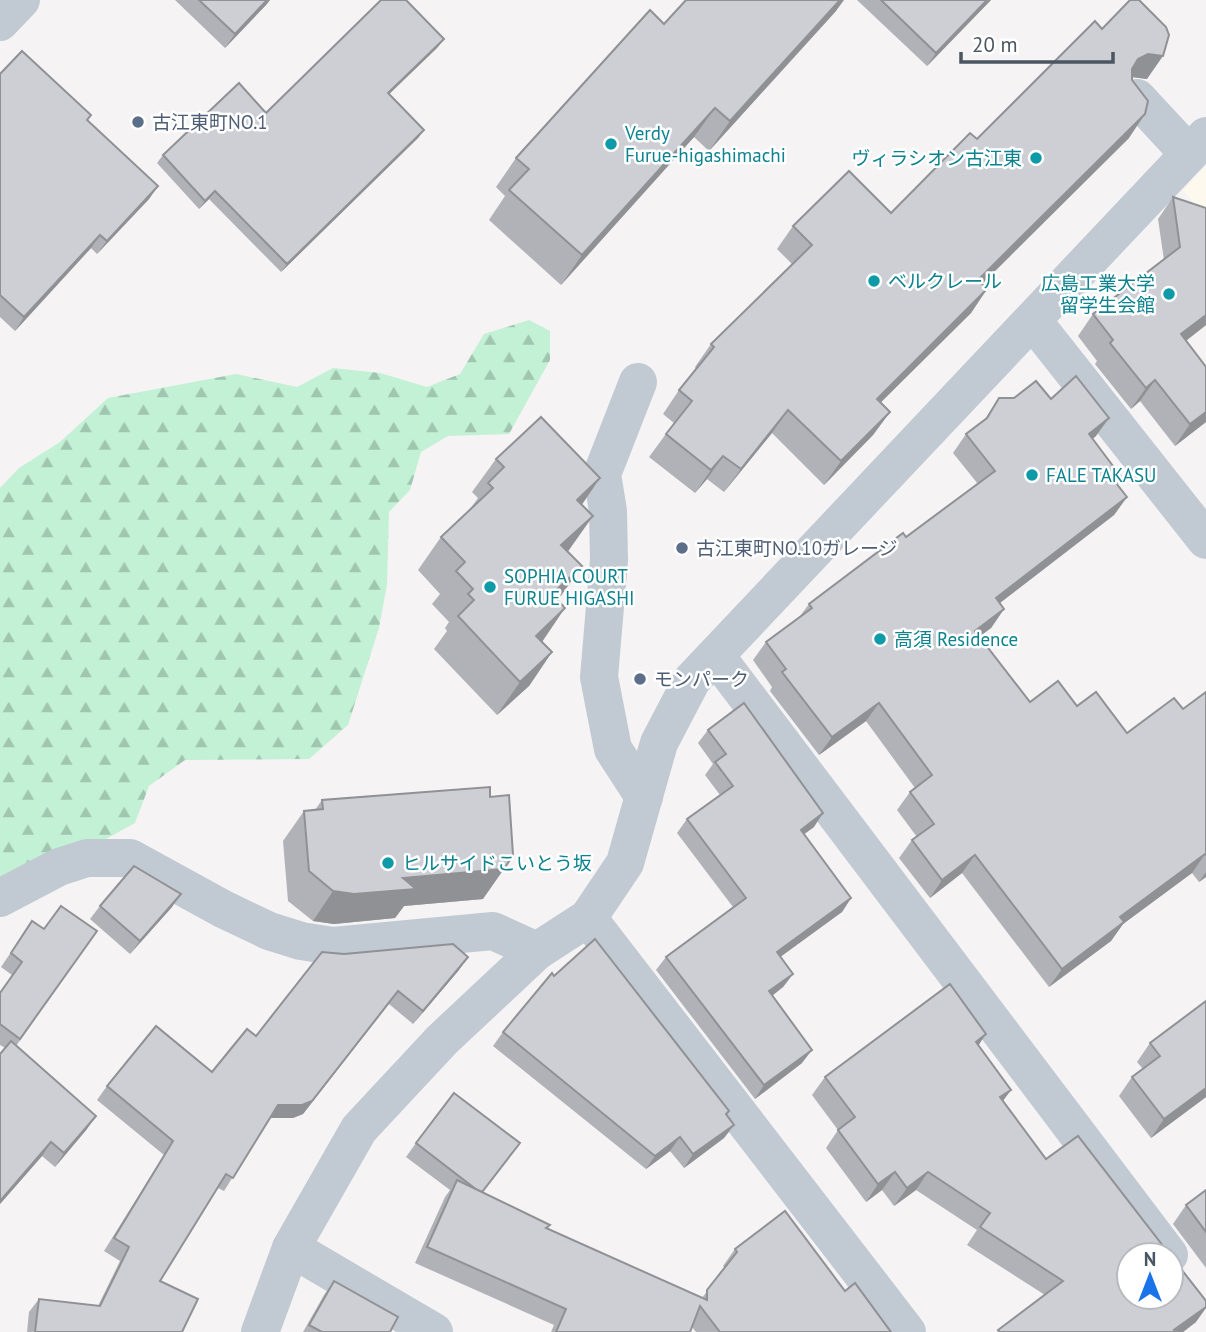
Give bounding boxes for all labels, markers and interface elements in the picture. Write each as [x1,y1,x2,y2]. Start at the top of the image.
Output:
scale bar [961,21,1113,65]
text: 20 m [972,31,1018,58]
place label: 古江東町NO.1 [152,110,268,134]
marker: 古江東町NO.1 [130,114,146,130]
place label: Verdy Furue-higashimachi [624,121,786,167]
marker: Verdy Furue-higashimachi [603,136,619,152]
place label: ヴィラシオン古江東 [851,146,1022,170]
marker: ヴィラシオン古江東 [1028,150,1044,166]
place label: ベルクレール [888,269,1002,293]
place label: 広島工業大学 留学生会館 [1041,271,1155,317]
marker: ベルクレール [866,273,882,289]
marker: 広島工業大学 留学生会館 [1161,286,1177,302]
place label: FALE TAKASU [1046,463,1156,487]
marker: FALE TAKASU [1024,467,1040,483]
place label: 古江東町NO.10ガレージ [696,536,898,560]
marker: 古江東町NO.10ガレージ [674,540,690,556]
place label: SOPHIA COURT FURUE HIGASHI [504,564,635,610]
marker: SOPHIA COURT FURUE HIGASHI [482,579,498,595]
place label: 高須 Residence [894,627,1018,651]
marker: 高須 Residence [872,631,888,647]
place label: モンパーク [654,667,749,691]
marker: モンパーク [632,671,648,687]
place label: ヒルサイドこいとう坂 [402,851,592,875]
marker: ヒルサイドこいとう坂 [380,855,396,871]
north arrow [1115,1241,1185,1311]
text: N [1144,1247,1156,1271]

